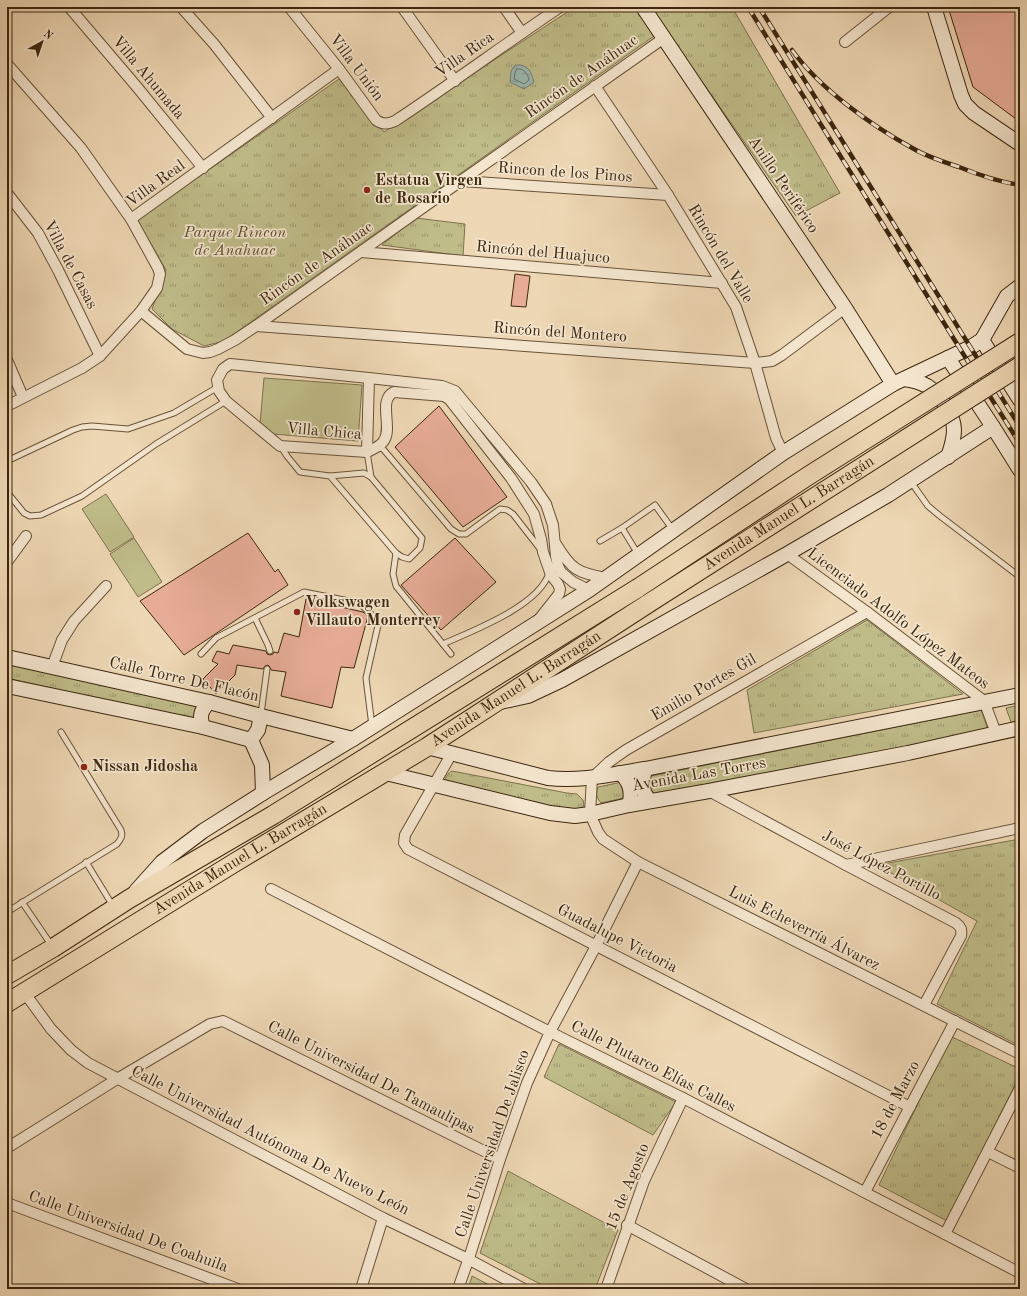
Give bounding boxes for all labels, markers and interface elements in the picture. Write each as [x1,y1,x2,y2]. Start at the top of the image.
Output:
north arrow [22,22,62,62]
text: N [41,29,55,43]
street label: Villa Rica [433,29,497,81]
street label: Villa Unión [326,32,386,105]
street label: Rincón de Anáhuac [523,32,641,122]
street label: Villa Ahumada [109,33,187,123]
street label: Anillo Periférico [745,134,821,236]
street label: Villa Real [124,158,188,210]
street label: Rincon de los Pinos [497,160,633,186]
place label: Estatua Virgen de Rosario [375,173,483,207]
marker: Estatua Virgen de Rosario [362,185,372,195]
street label: Rincón del Valle [684,202,756,306]
street label: Villa de Casas [40,218,100,312]
street label: Rincón de Anáhuac [258,219,376,309]
park label: Parque Rincon de Anahuac [183,225,286,259]
street label: Rincón del Huajuco [475,239,611,267]
street label: Rincón del Montero [492,320,628,346]
street label: Villa Chica [286,421,362,443]
street label: Avenida Manuel L. Barragán [700,453,878,574]
street label: Licenciado Adolfo López Mateos [804,545,992,693]
place label: Volkswagen Villauto Monterrey [305,595,441,629]
marker: Volkswagen Villauto Monterrey [292,607,302,617]
street label: Avenida Manuel L. Barragán [428,628,604,750]
street label: Emilio Portes Gil [649,652,759,724]
street label: Calle Torre De Flacón [108,655,261,705]
street label: Avenida Las Torres [631,755,767,795]
place label: Nissan Jidosha [92,759,198,775]
marker: Nissan Jidosha [79,762,89,772]
street label: Avenida Manuel L. Barragán [151,801,330,918]
street label: José López Portillo [819,828,943,904]
street label: Luis Echeverría Álvarez [726,880,884,974]
street label: Guadalupe Victoria [554,902,680,976]
street label: Calle Plutarco Elías Calles [568,1018,738,1116]
street label: Calle Universidad De Tamaulipas [265,1019,477,1137]
street label: Calle Universidad De Jalisco [453,1048,533,1240]
street label: 18 de Marzo [869,1058,923,1142]
street label: Calle Universidad Autónoma De Nuevo León [128,1064,412,1219]
street label: 15 de Agosto [603,1141,653,1233]
street label: Calle Universidad De Coahuila [26,1188,230,1276]

